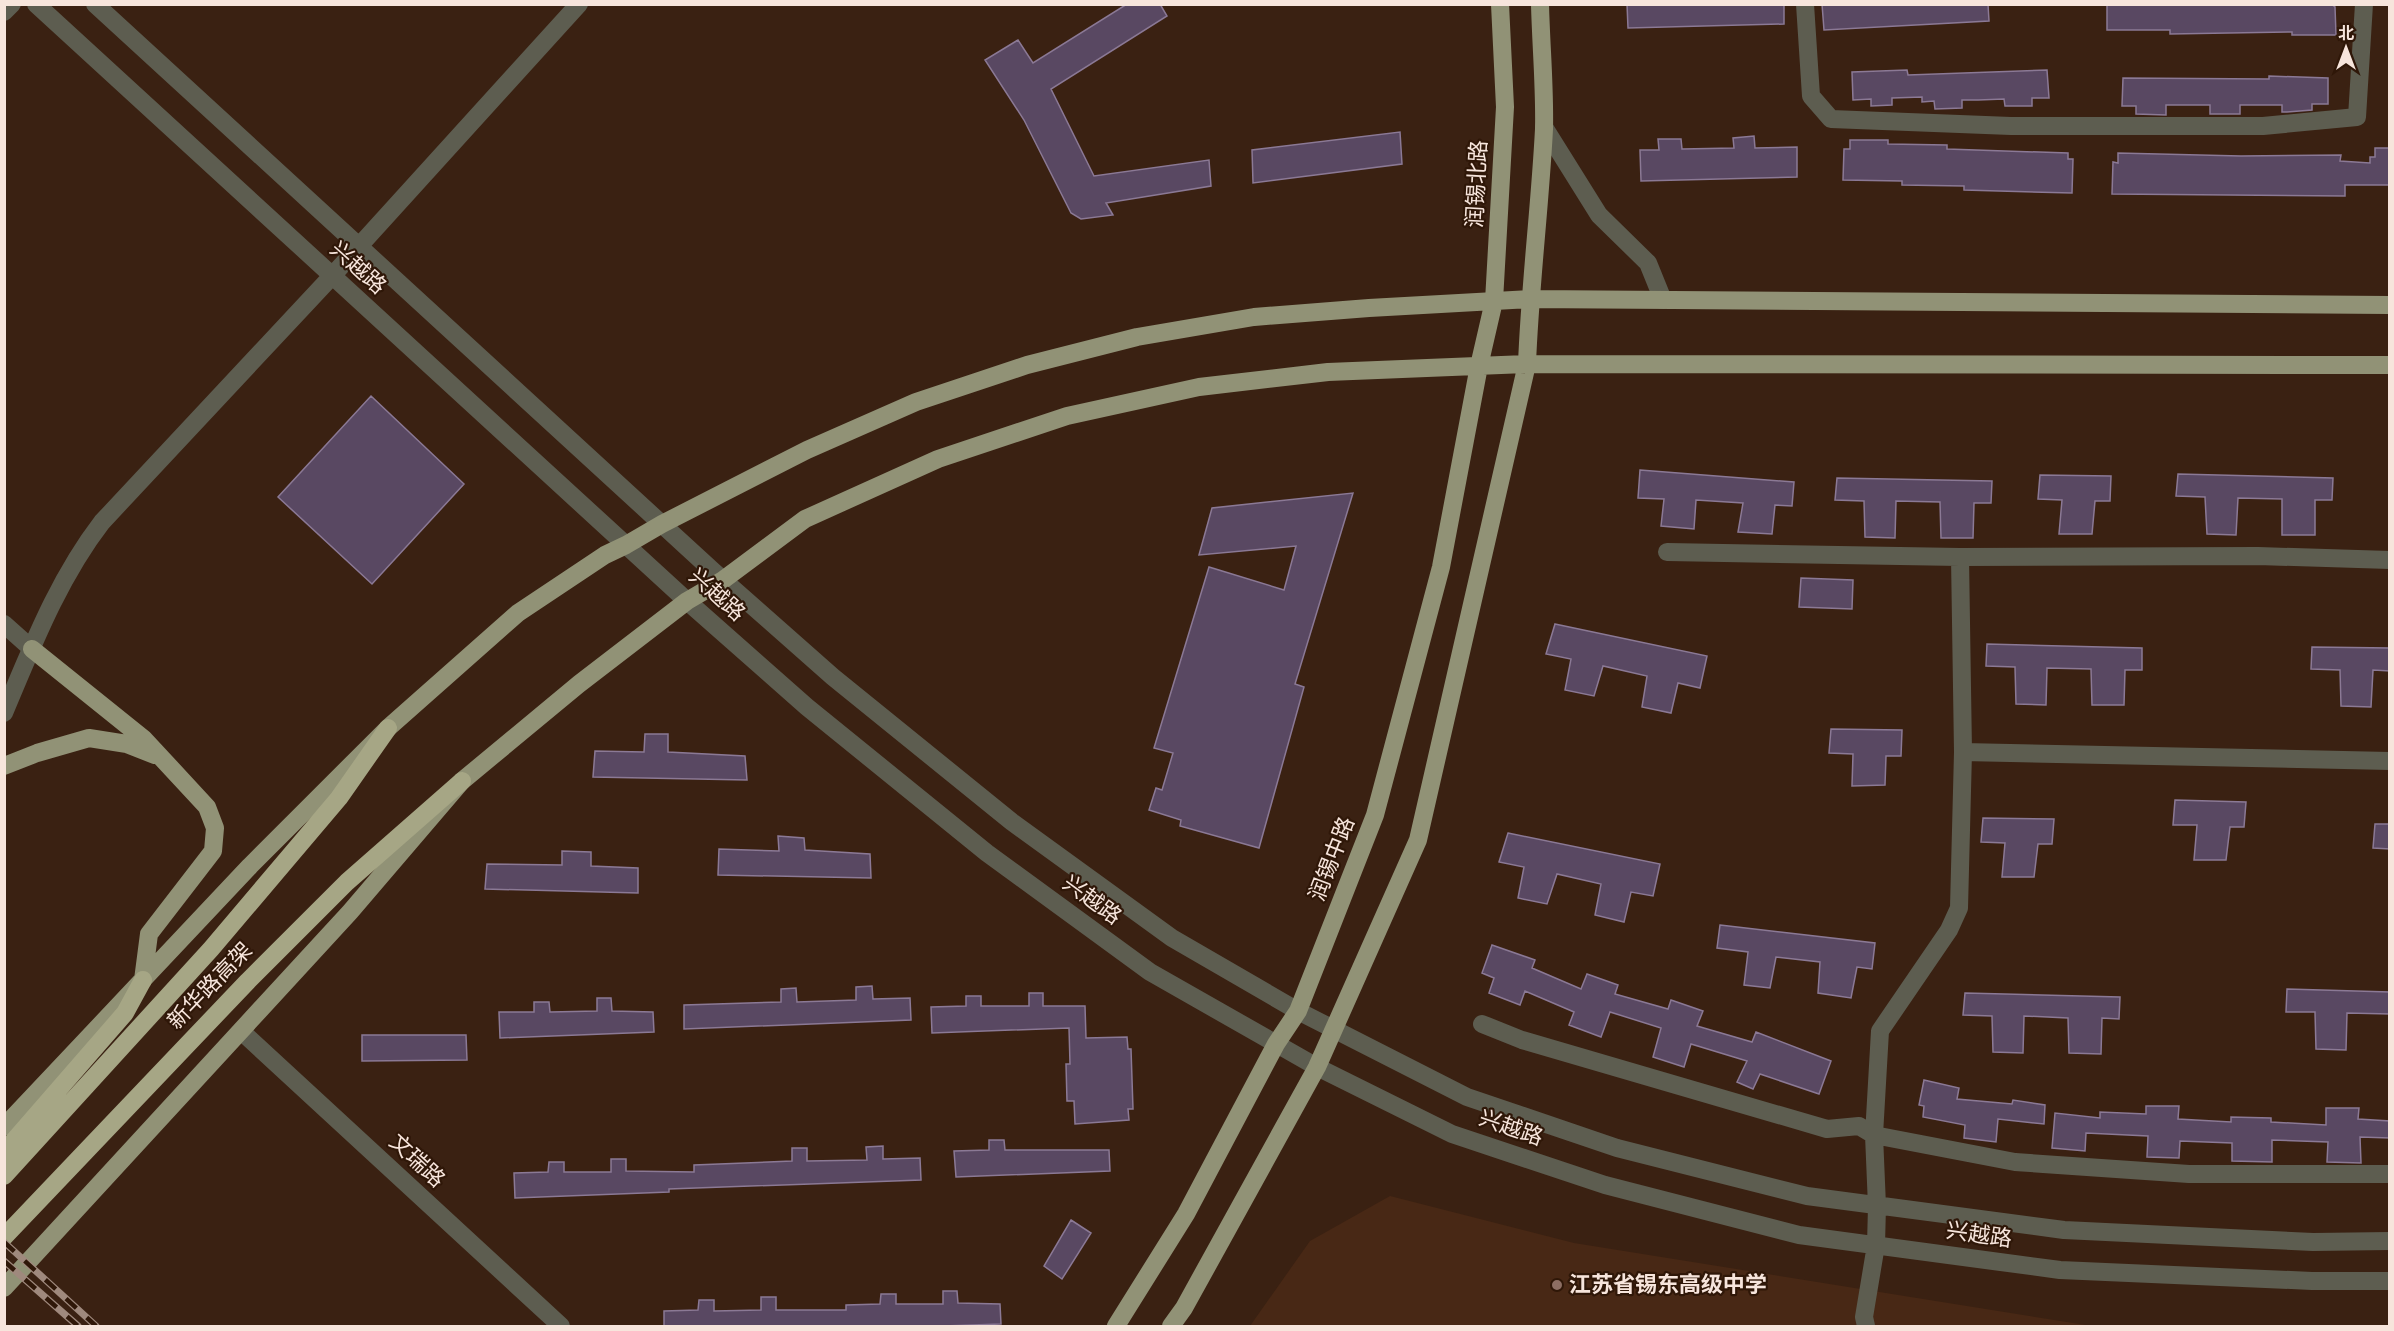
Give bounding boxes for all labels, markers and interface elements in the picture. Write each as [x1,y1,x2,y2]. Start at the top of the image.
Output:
north arrow [2316,18,2376,78]
text: 北 [2338,24,2354,43]
street label: 润锡北路 [1462,139,1492,229]
street label: 兴越路 [325,236,391,300]
street label: 兴越路 [684,563,750,627]
street label: 润锡中路 [1304,813,1360,905]
street label: 兴越路 [1058,870,1126,930]
street label: 新华路高架 [162,937,258,1035]
street label: 兴越路 [1476,1105,1546,1151]
street label: 文瑞路 [384,1129,450,1193]
street label: 兴越路 [1945,1218,2013,1252]
place label: 江苏省锡东高级中学 [1569,1272,1767,1298]
marker: 江苏省锡东高级中学 [1550,1278,1564,1292]

